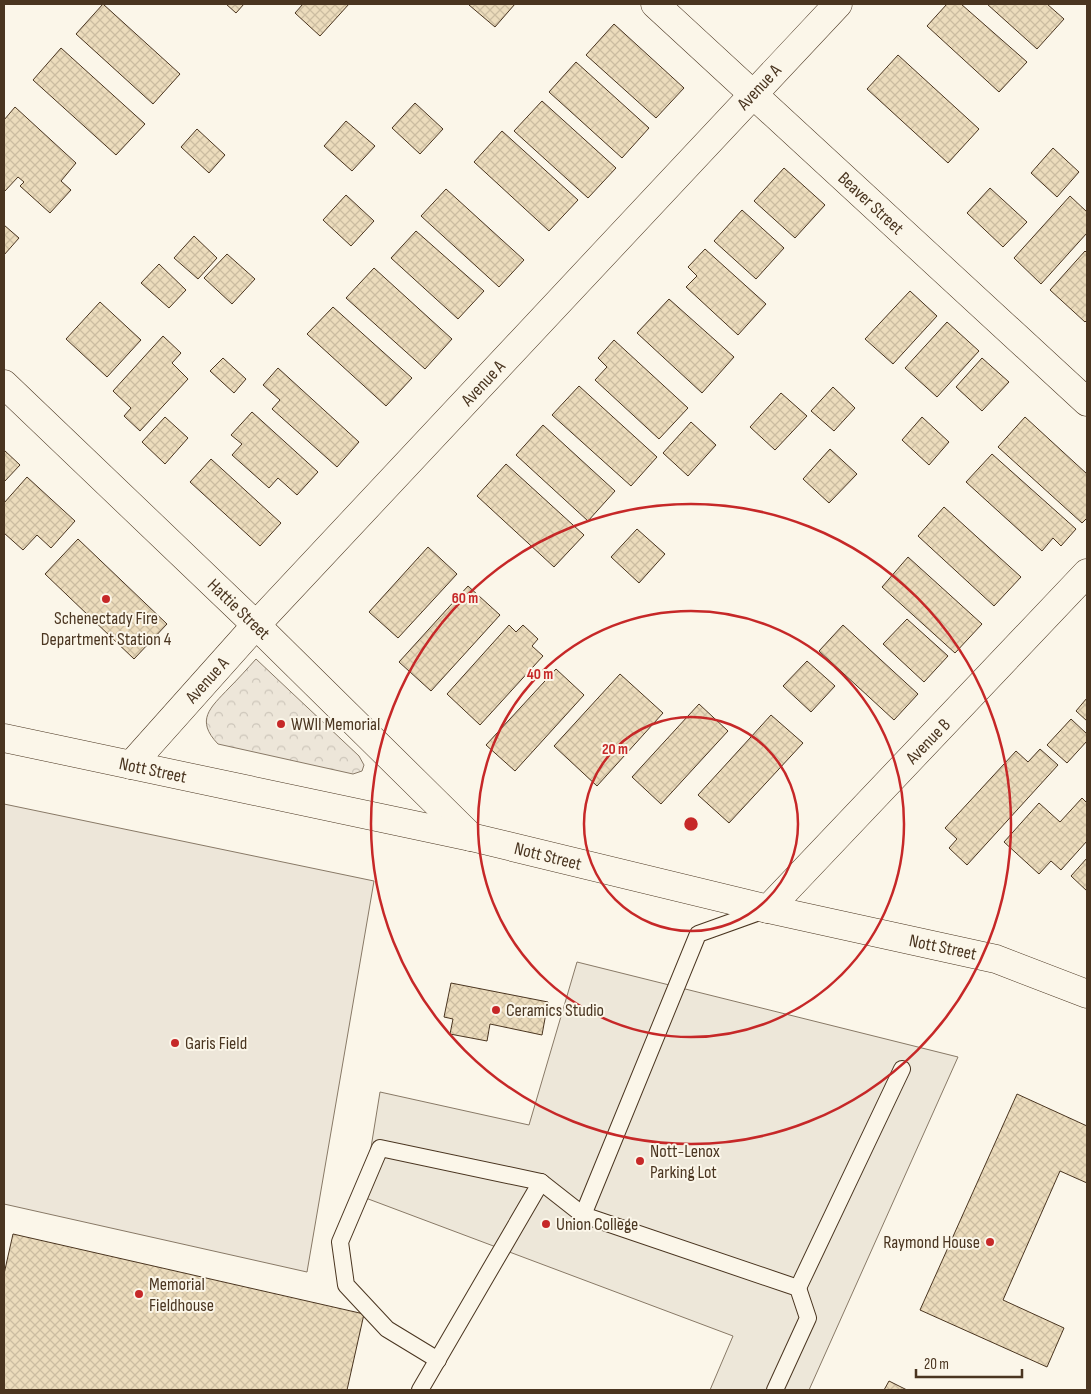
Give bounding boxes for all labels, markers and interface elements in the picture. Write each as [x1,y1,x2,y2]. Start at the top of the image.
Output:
street label: Avenue A [732,60,786,115]
street label: Beaver Street [833,168,908,239]
street label: Avenue A [456,356,510,411]
street label: Hattie Street [203,575,275,645]
text: 60 m [452,589,478,608]
marker: Schenectady Fire Department Station 4 [100,593,112,605]
place label: Schenectady Fire Department Station 4 [41,608,172,650]
street label: Avenue A [181,653,234,708]
text: 40 m [527,665,553,684]
place label: WWII Memorial [291,714,380,735]
street label: Avenue B [901,714,955,769]
marker: WWII Memorial [275,718,287,730]
text: 20 m [602,740,628,759]
street label: Nott Street [117,753,189,788]
centre of rings [682,815,700,833]
street label: Nott Street [512,838,584,875]
street label: Nott Street [907,930,979,965]
place label: Ceramics Studio [506,1000,604,1021]
marker: Ceramics Studio [490,1004,502,1016]
place label: Garis Field [185,1033,247,1054]
marker: Garis Field [169,1037,181,1049]
place label: Nott-Lenox Parking Lot [650,1141,720,1183]
marker: Nott-Lenox Parking Lot [634,1155,646,1167]
place label: Union College [556,1214,638,1235]
marker: Union College [540,1218,552,1230]
place label: Raymond House [883,1232,980,1253]
marker: Raymond House [984,1236,996,1248]
place label: Memorial Fieldhouse [149,1274,214,1316]
marker: Memorial Fieldhouse [133,1288,145,1300]
scale bar [916,1346,1022,1378]
text: 20 m [924,1355,949,1374]

